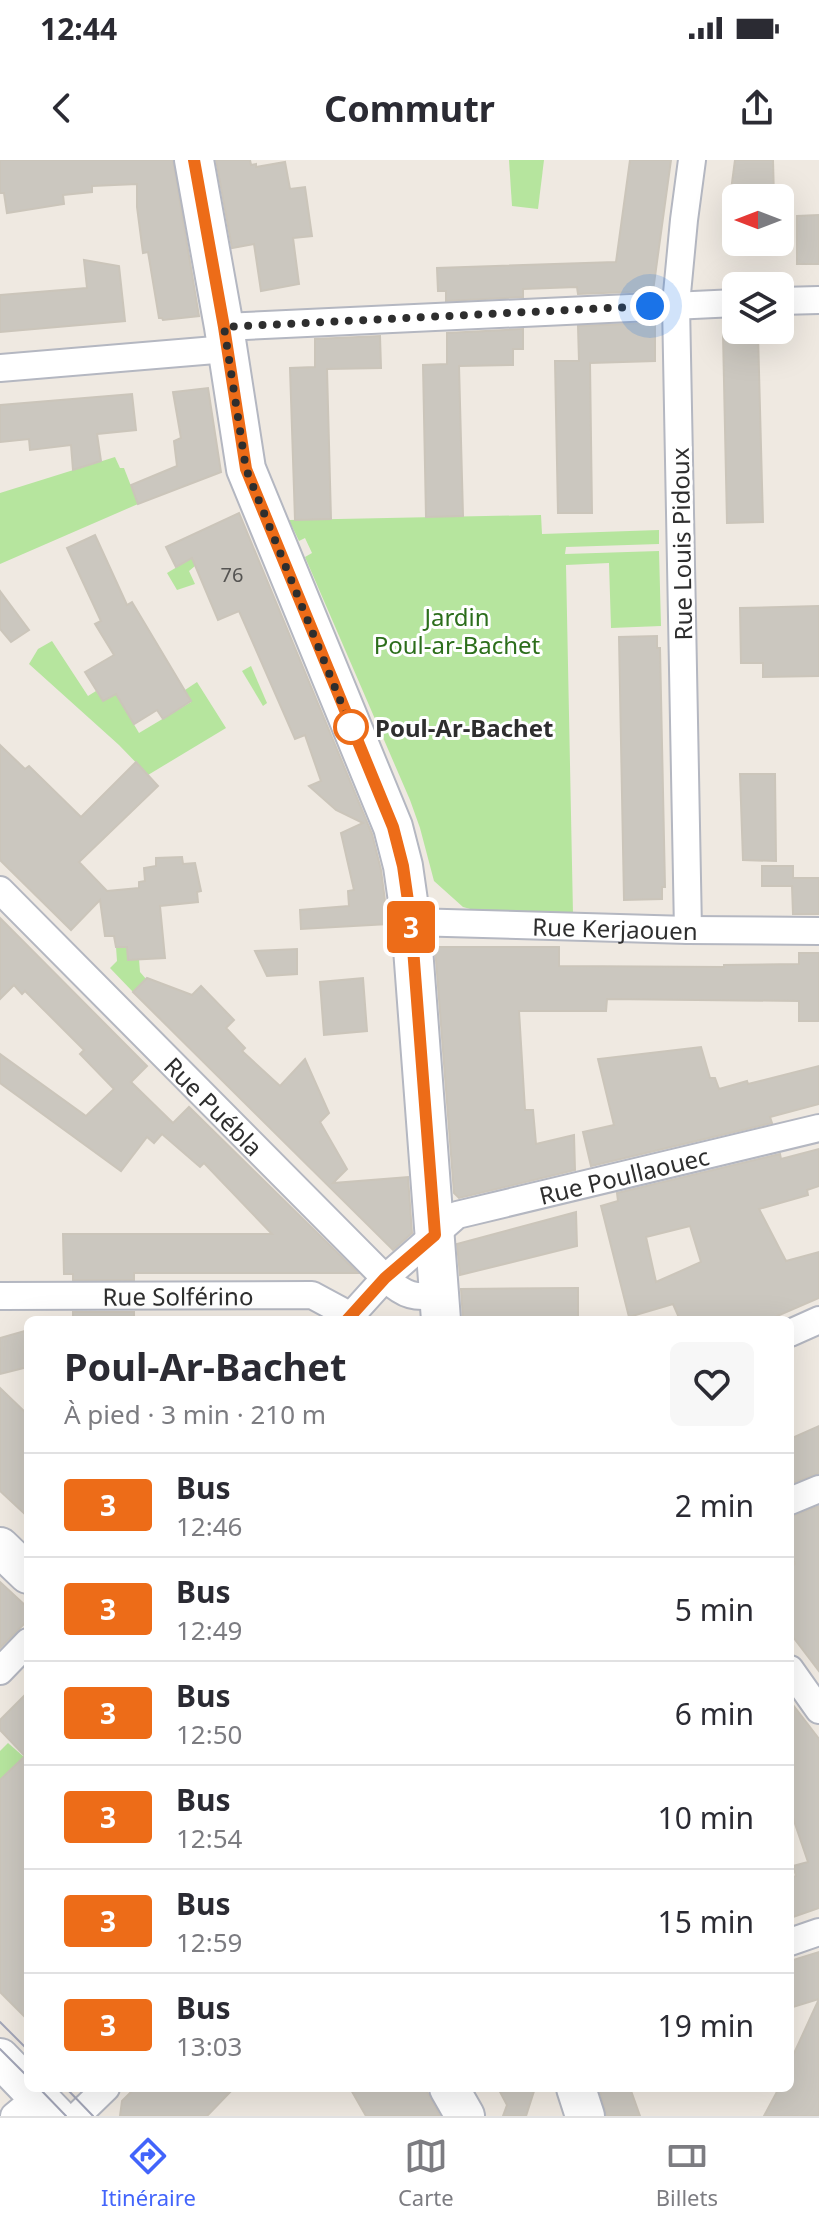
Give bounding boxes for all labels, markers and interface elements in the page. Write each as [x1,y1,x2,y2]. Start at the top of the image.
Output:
text: 12:44 [40,8,117,49]
text: Commutr [324,84,495,133]
icon: back [40,86,84,130]
icon: share [735,86,779,130]
north arrow [722,184,794,256]
map controls [722,184,794,344]
button: layers [722,272,794,344]
your location [630,286,670,326]
street label: Rue Louis Pidoux [663,447,699,641]
house number: 76 [221,561,243,588]
park label: Jardin Poul-ar-Bachet [374,600,541,661]
marker: Poul-Ar-Bachet [334,710,368,744]
place label: Poul-Ar-Bachet [375,711,553,744]
line badge: 3 [385,901,437,953]
text: 3 [403,908,419,946]
street label: Rue Kerjaouen [532,909,698,947]
street label: Rue Puébla [158,1049,271,1162]
street label: Rue Poullaouec [536,1139,712,1211]
street label: Rue Solférino [103,1279,253,1312]
text: Poul-Ar-Bachet [64,1340,347,1392]
button: heart [670,1342,754,1426]
text: À pied · 3 min · 210 m [64,1396,326,1432]
text: Bus [176,1467,231,1508]
text: 2 min [675,1485,754,1526]
text: 3 [100,1486,116,1524]
text: 12:46 [176,1508,242,1544]
text: Bus [176,1571,231,1612]
text: 5 min [675,1589,754,1630]
text: 3 [100,1590,116,1628]
text: 12:49 [176,1612,242,1648]
text: Bus [176,1675,231,1716]
text: 6 min [675,1693,754,1734]
text: 3 [100,1694,116,1732]
text: 12:50 [176,1716,242,1752]
text: Bus [176,1779,231,1820]
text: 10 min [658,1797,754,1838]
text: 3 [100,1798,116,1836]
text: 12:54 [176,1820,242,1856]
text: Bus [176,1883,231,1924]
text: 15 min [658,1901,754,1942]
text: 3 [100,1902,116,1940]
text: 12:59 [176,1924,242,1960]
text: Bus [176,1987,231,2028]
text: 19 min [658,2005,754,2046]
text: 3 [100,2006,116,2044]
text: 13:03 [176,2028,242,2064]
tab: Itinéraire [101,2134,196,2212]
tab: Carte [398,2134,454,2212]
tab: Billets [656,2134,718,2212]

